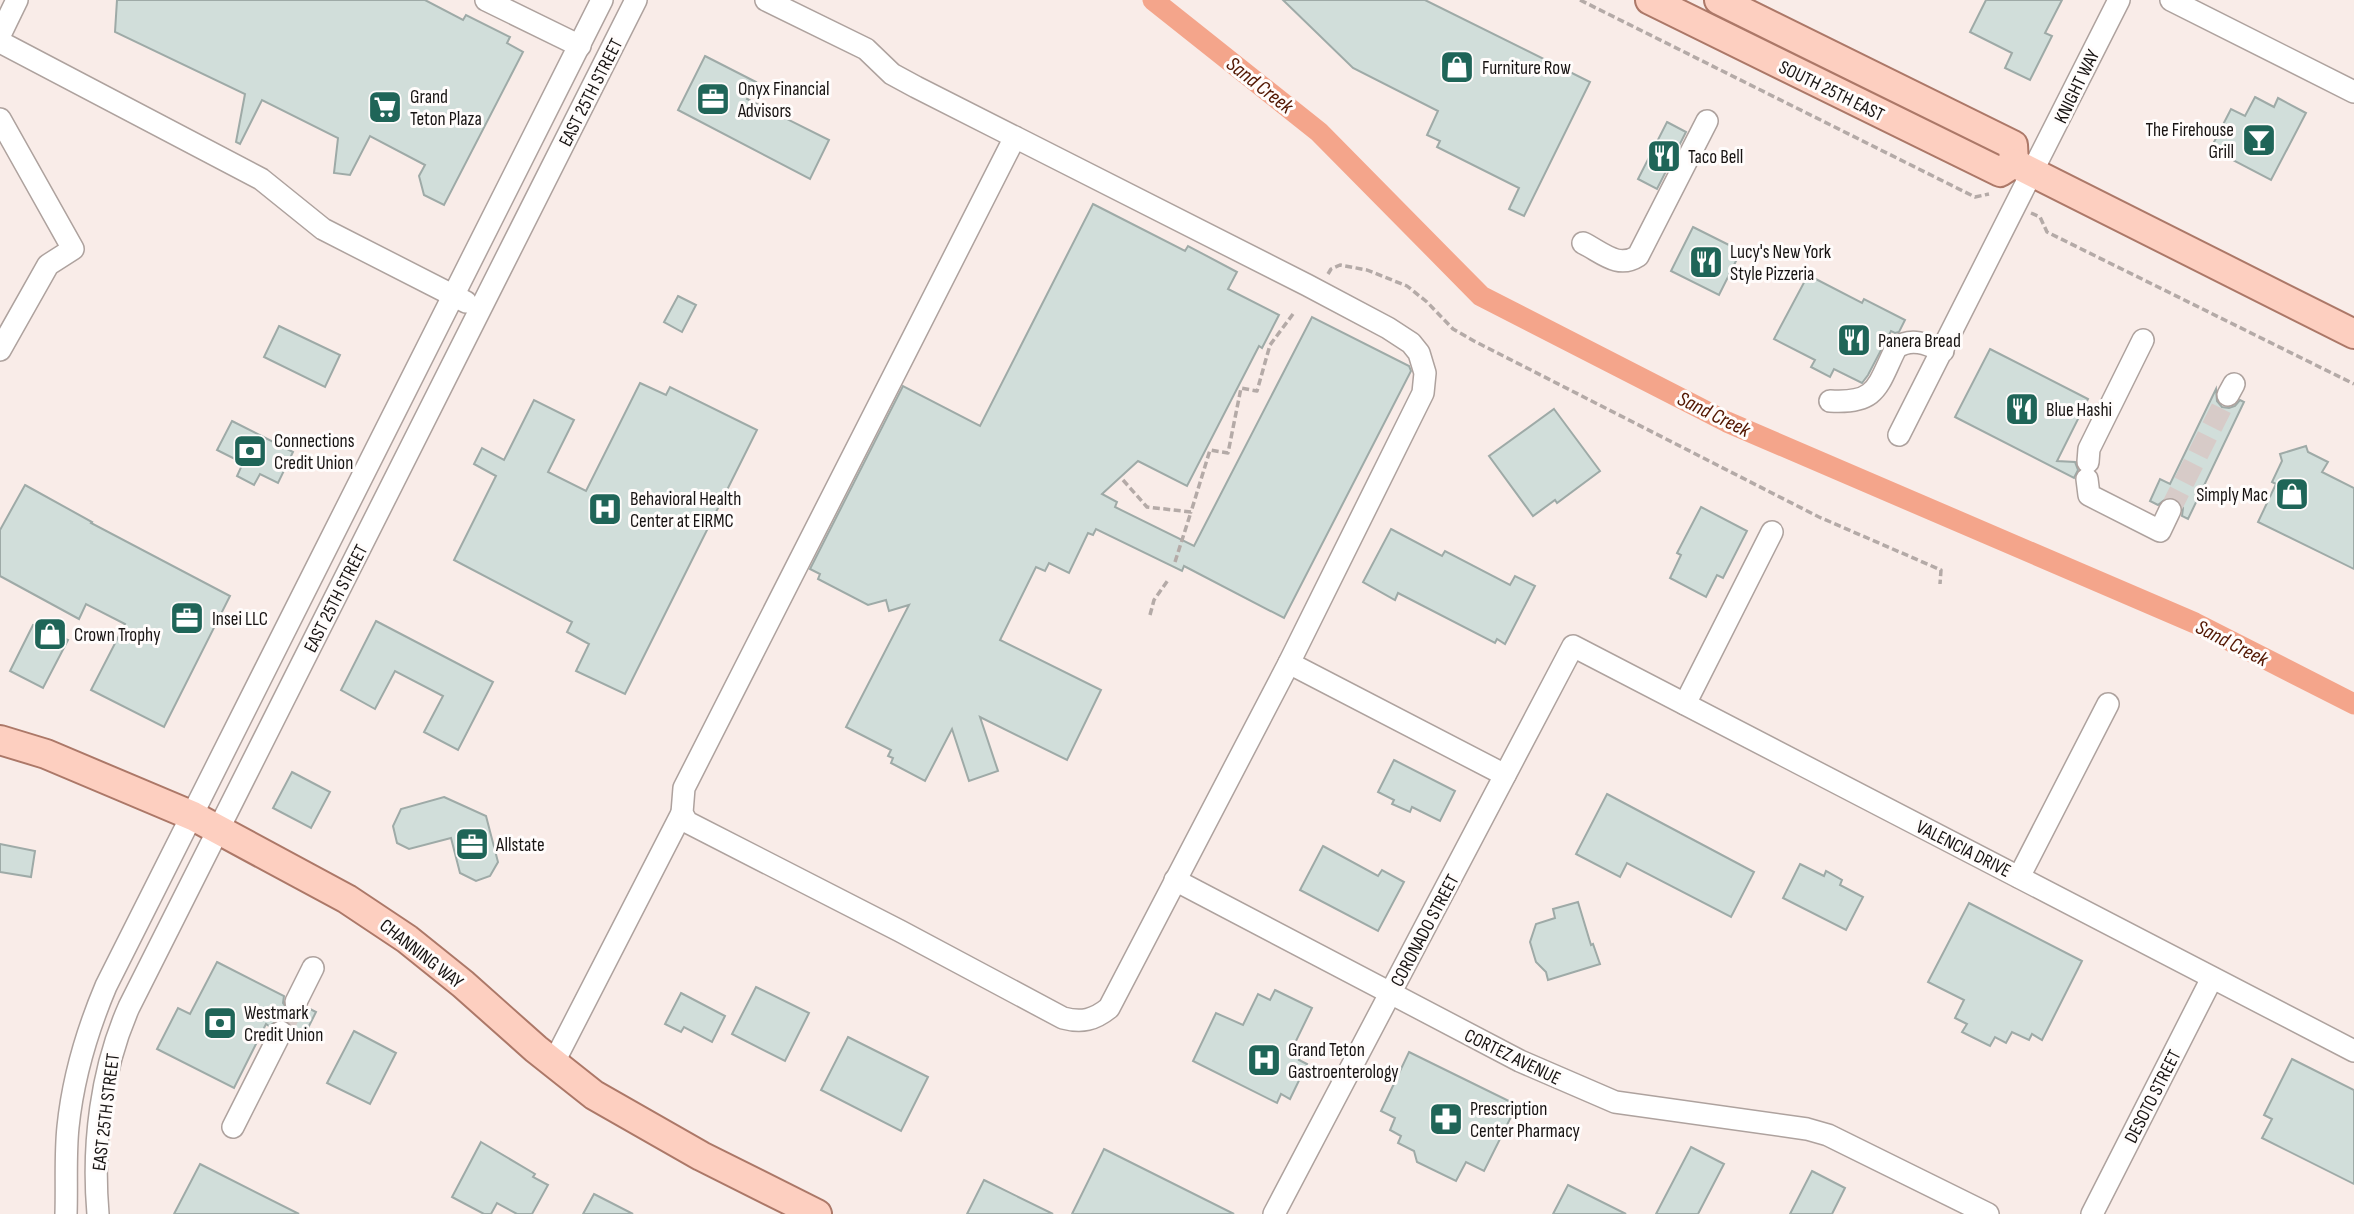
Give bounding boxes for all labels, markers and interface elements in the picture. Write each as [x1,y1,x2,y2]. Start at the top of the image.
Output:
street label: EAST 25TH STREET [554,35,629,151]
street label: KNIGHT WAY [2050,46,2105,127]
shop icon: Furniture Row [1438,48,1476,86]
water label: Sand Creek [1221,52,1299,120]
street label: SOUTH 25TH EAST [1775,56,1888,127]
place label: Furniture Row [1482,57,1571,80]
place label: Onyx Financial Advisors [737,78,830,123]
office icon: Onyx Financial Advisors [694,80,732,118]
place label: Grand Teton Plaza [410,86,482,131]
supermarket icon: Grand Teton Plaza [366,88,404,126]
place label: The Firehouse Grill [2145,119,2234,164]
bar icon: The Firehouse Grill [2240,121,2278,159]
restaurant icon: Taco Bell [1645,137,1683,175]
place label: Taco Bell [1688,146,1743,169]
place label: Lucy's New York Style Pizzeria [1730,241,1832,286]
restaurant icon: Lucy's New York Style Pizzeria [1687,243,1725,281]
restaurant icon: Panera Bread [1835,321,1873,359]
place label: Panera Bread [1878,330,1961,353]
water label: Sand Creek [1673,386,1755,443]
restaurant icon: Blue Hashi [2003,390,2041,428]
place label: Blue Hashi [2046,399,2112,422]
place label: Connections Credit Union [274,430,355,475]
bank icon: Connections Credit Union [231,432,269,470]
shop icon: Simply Mac [2273,475,2311,513]
place label: Simply Mac [2196,484,2268,507]
place label: Behavioral Health Center at EIRMC [630,488,741,533]
hospital icon: Behavioral Health Center at EIRMC [586,490,624,528]
street label: EAST 25TH STREET [299,541,374,657]
office icon: Insei LLC [168,599,206,637]
place label: Insei LLC [212,608,268,631]
shop icon: Crown Trophy [31,615,69,653]
water label: Sand Creek [2191,615,2273,673]
place label: Crown Trophy [74,624,161,647]
street label: VALENCIA DRIVE [1912,816,2015,883]
office icon: Allstate [453,825,491,863]
place label: Allstate [495,834,545,857]
street label: CORONADO STREET [1386,870,1465,991]
street label: CHANNING WAY [375,914,467,994]
place label: Westmark Credit Union [244,1002,323,1047]
bank icon: Westmark Credit Union [201,1004,239,1042]
street label: CORTEZ AVENUE [1460,1024,1564,1091]
place label: Grand Teton Gastroenterology [1288,1039,1399,1084]
hospital icon: Grand Teton Gastroenterology [1245,1041,1283,1079]
street label: DESOTO STREET [2120,1046,2187,1147]
street label: EAST 25TH STREET [88,1052,125,1172]
place label: Prescription Center Pharmacy [1470,1098,1581,1143]
pharmacy icon: Prescription Center Pharmacy [1427,1100,1465,1138]

